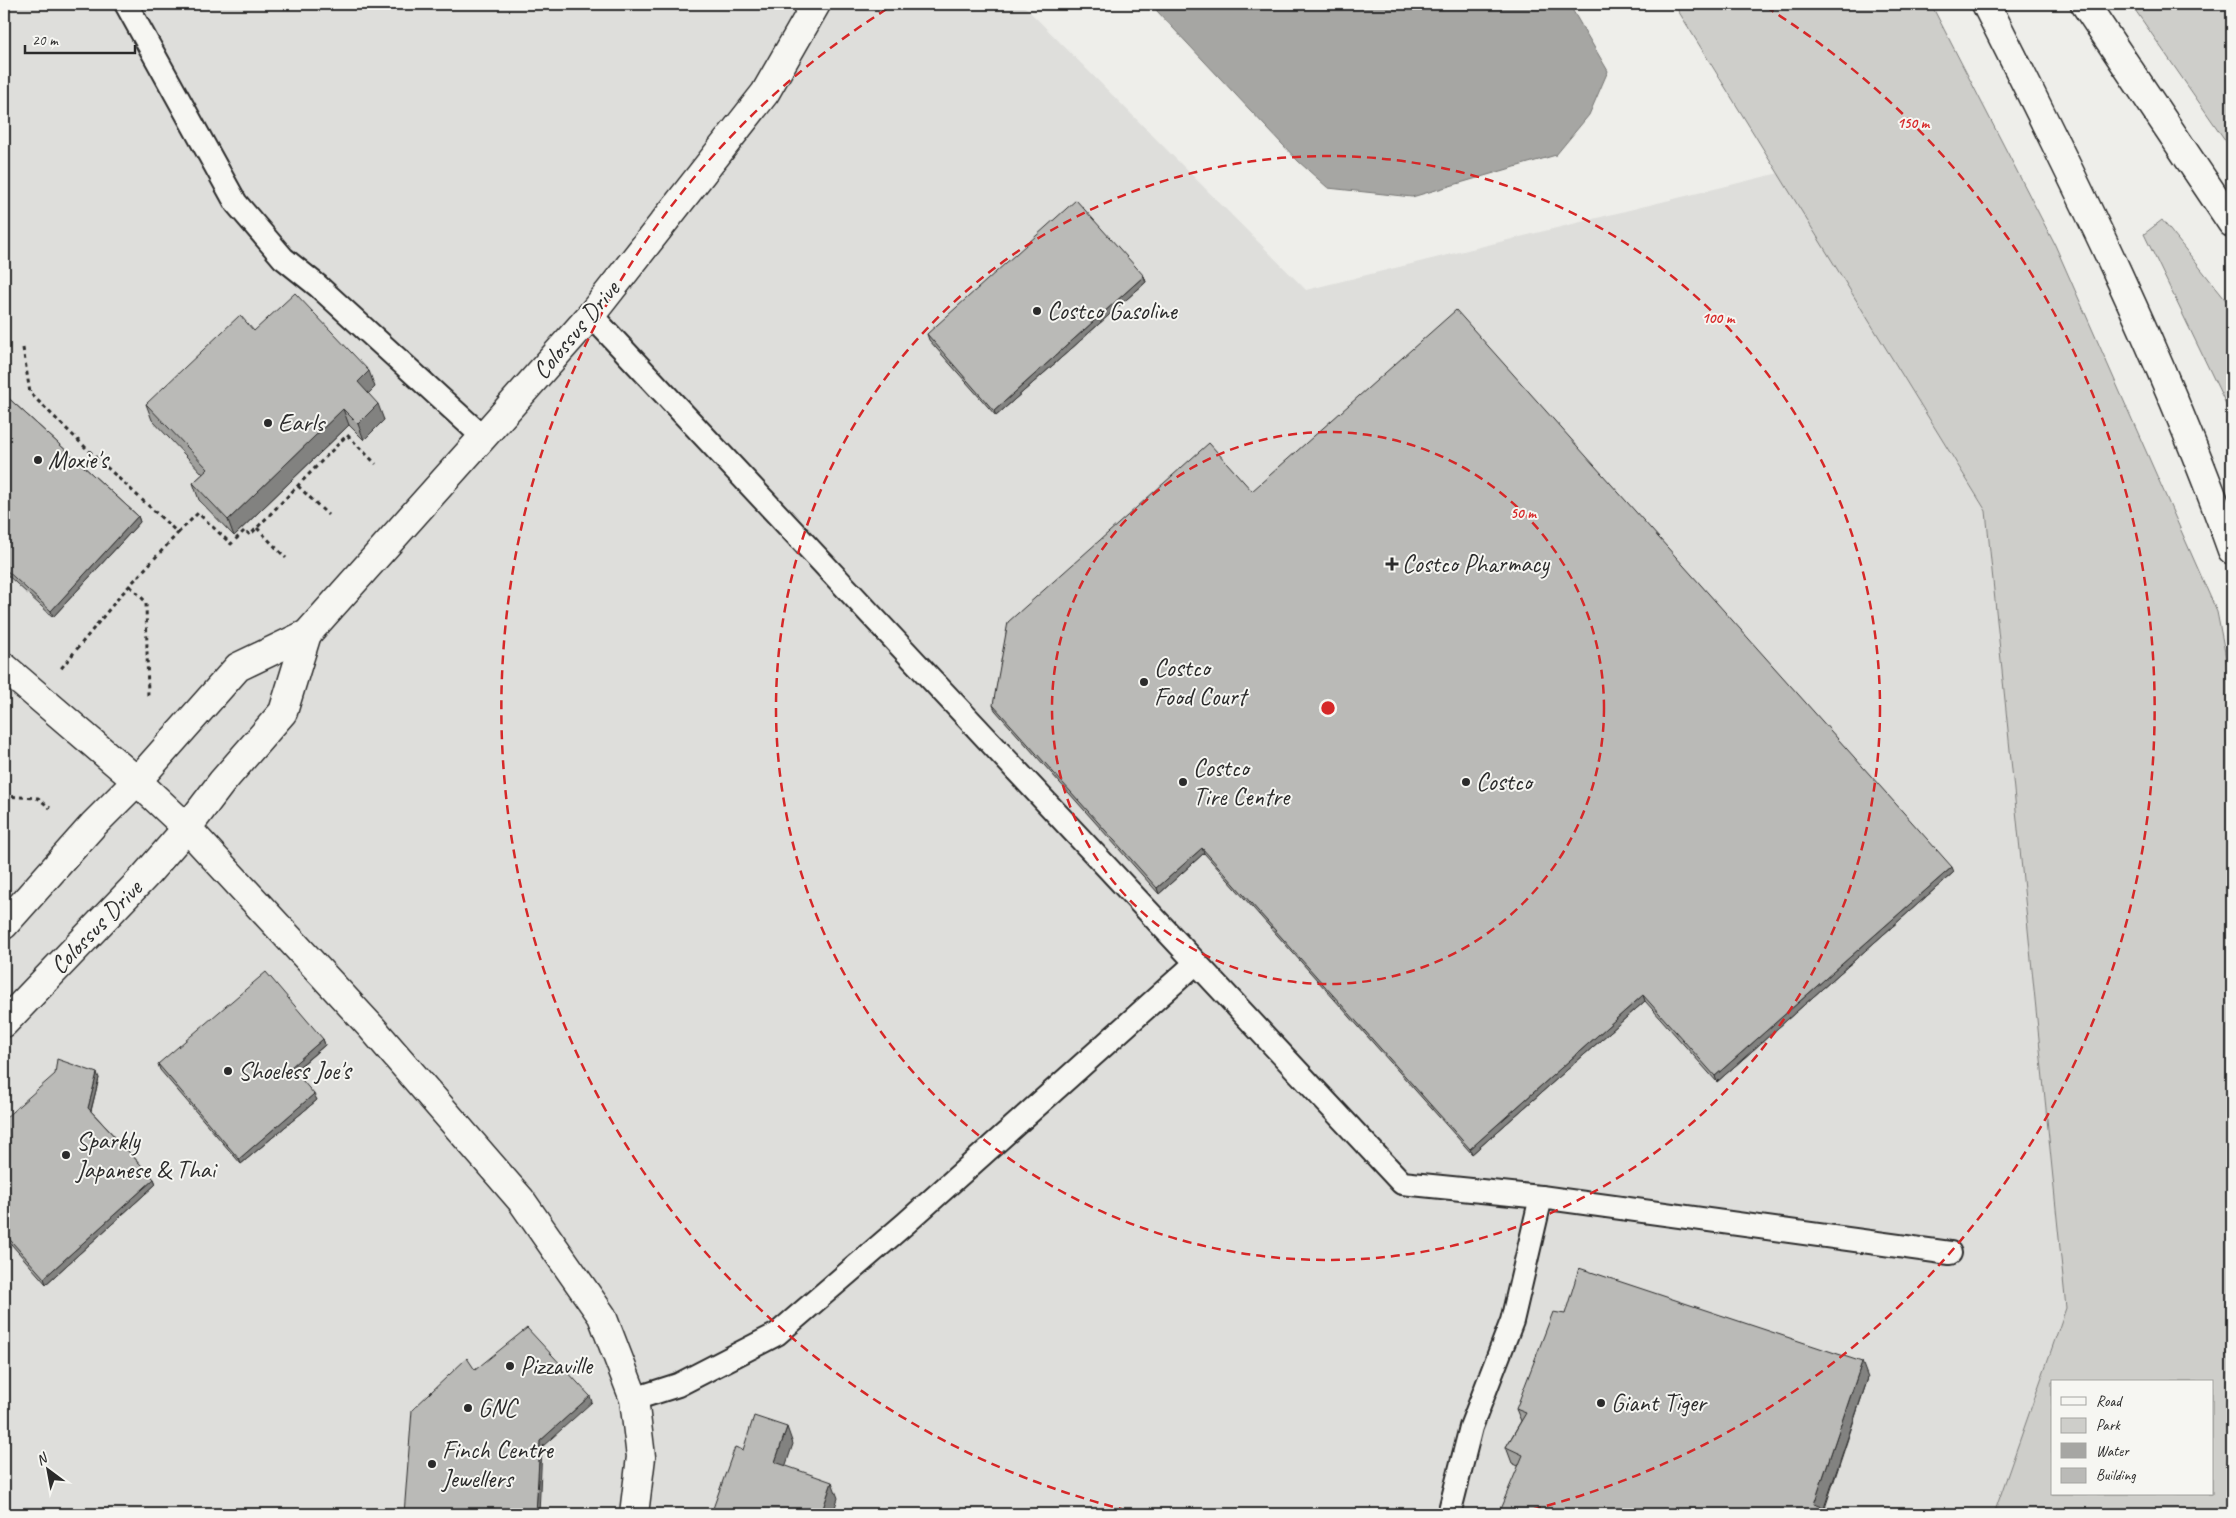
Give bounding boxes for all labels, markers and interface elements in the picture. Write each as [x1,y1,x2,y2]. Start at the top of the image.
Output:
scale bar [25,22,135,54]
text: 20 m [32,31,59,50]
text: 150 m [1897,114,1931,133]
street label: Colossus Drive [525,273,628,386]
place label: Costco Gasoline [1047,295,1179,327]
marker: Costco Gasoline [1031,305,1043,317]
text: 100 m [1702,309,1736,328]
place label: Earls [278,407,326,439]
marker: Earls [262,417,274,429]
place label: Moxie's [48,444,110,476]
marker: Moxie's [32,454,44,466]
text: 50 m [1510,504,1537,523]
place label: Costco Pharmacy [1402,548,1550,580]
marker: Costco Pharmacy [1386,558,1398,570]
place label: Costco Food Court [1154,652,1250,713]
marker: Costco Food Court [1138,676,1150,688]
centre of rings [1319,699,1337,717]
place label: Costco Tire Centre [1193,752,1291,813]
place label: Costco [1476,766,1535,798]
marker: Costco Tire Centre [1177,776,1189,788]
marker: Costco [1460,776,1472,788]
street label: Colossus Drive [43,872,150,981]
place label: Shoeless Joe's [238,1055,353,1087]
marker: Shoeless Joe's [222,1065,234,1077]
place label: Sparkly Japanese & Thai [75,1125,219,1186]
marker: Sparkly Japanese & Thai [60,1149,72,1161]
place label: Pizzaville [520,1350,594,1382]
marker: Pizzaville [504,1360,516,1372]
legend [2051,1380,2214,1496]
place label: Giant Tiger [1611,1387,1709,1419]
place label: GNC [478,1392,519,1424]
text: Road [2096,1392,2123,1411]
marker: Giant Tiger [1595,1397,1607,1409]
marker: GNC [462,1402,474,1414]
text: Park [2096,1416,2121,1435]
place label: Finch Centre Jewellers [441,1434,554,1495]
text: Water [2096,1442,2130,1461]
north arrow [22,1446,72,1496]
text: N [33,1449,52,1469]
marker: Finch Centre Jewellers [426,1458,438,1470]
text: Building [2096,1466,2136,1485]

